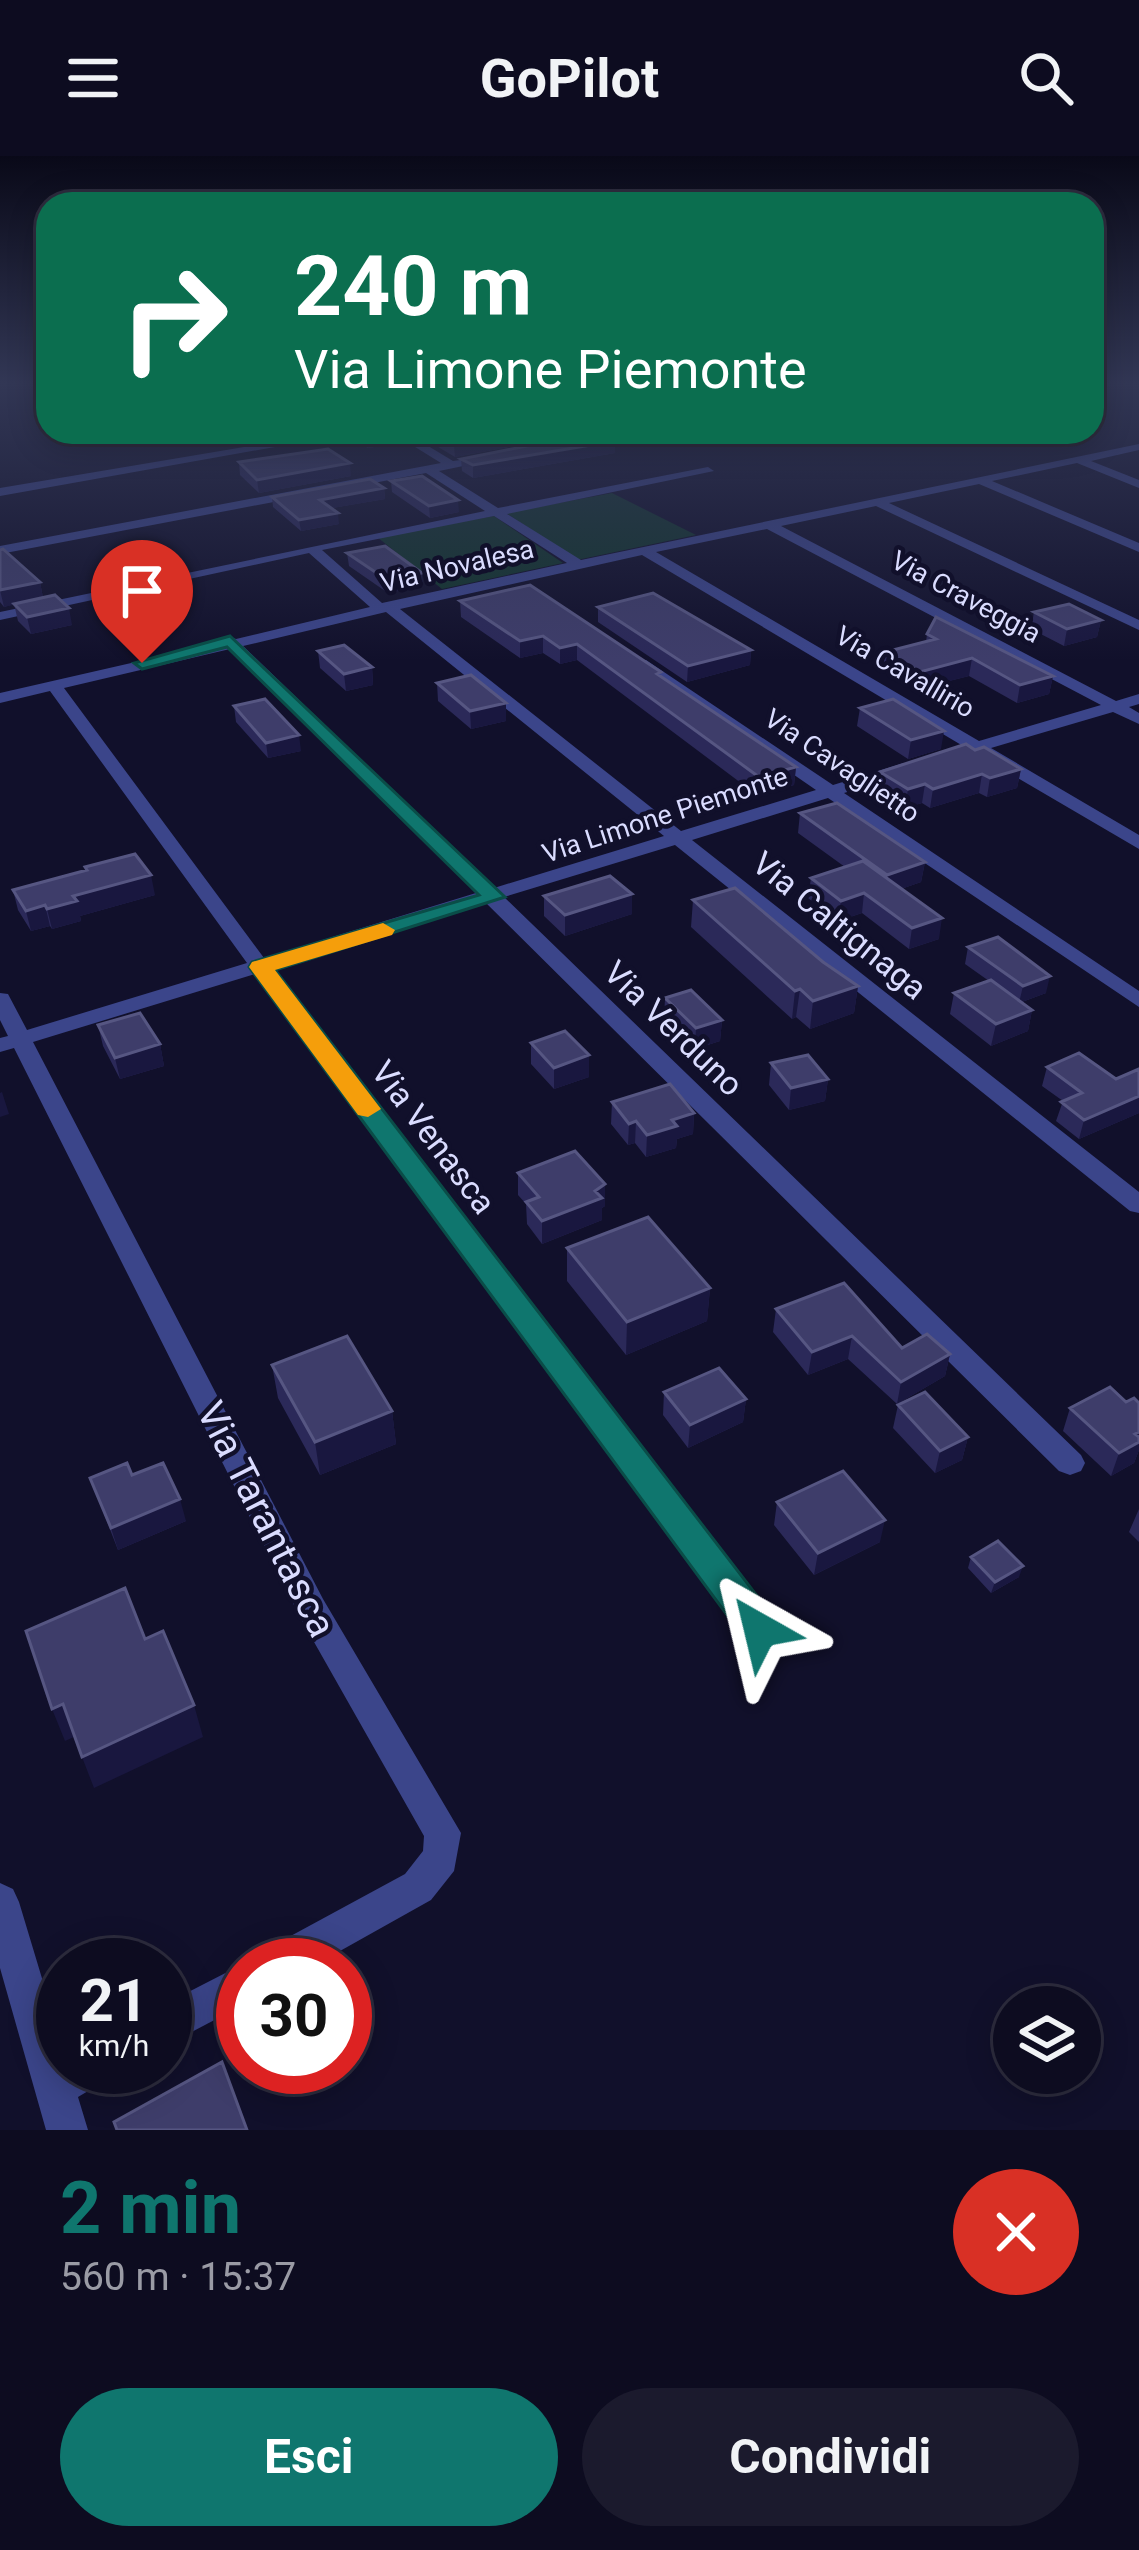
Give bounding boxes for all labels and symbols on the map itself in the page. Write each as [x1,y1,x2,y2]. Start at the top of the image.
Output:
street label: Via Novalesa [377,533,537,599]
pin [91,540,193,663]
street label: Via Craveggia [886,544,1046,650]
street label: Via Cavallirio [830,619,980,725]
street label: Via Cavaglietto [758,702,926,830]
street label: Via Limone Piemonte [538,760,792,870]
street label: Via Caltignaga [745,843,935,1007]
street label: Via Verduno [596,953,751,1104]
street label: Via Venasca [363,1053,504,1221]
street label: Via Tarantasca [187,1394,345,1645]
position arrow [697,1567,823,1693]
speed limit sign: 30 [216,1938,372,2094]

